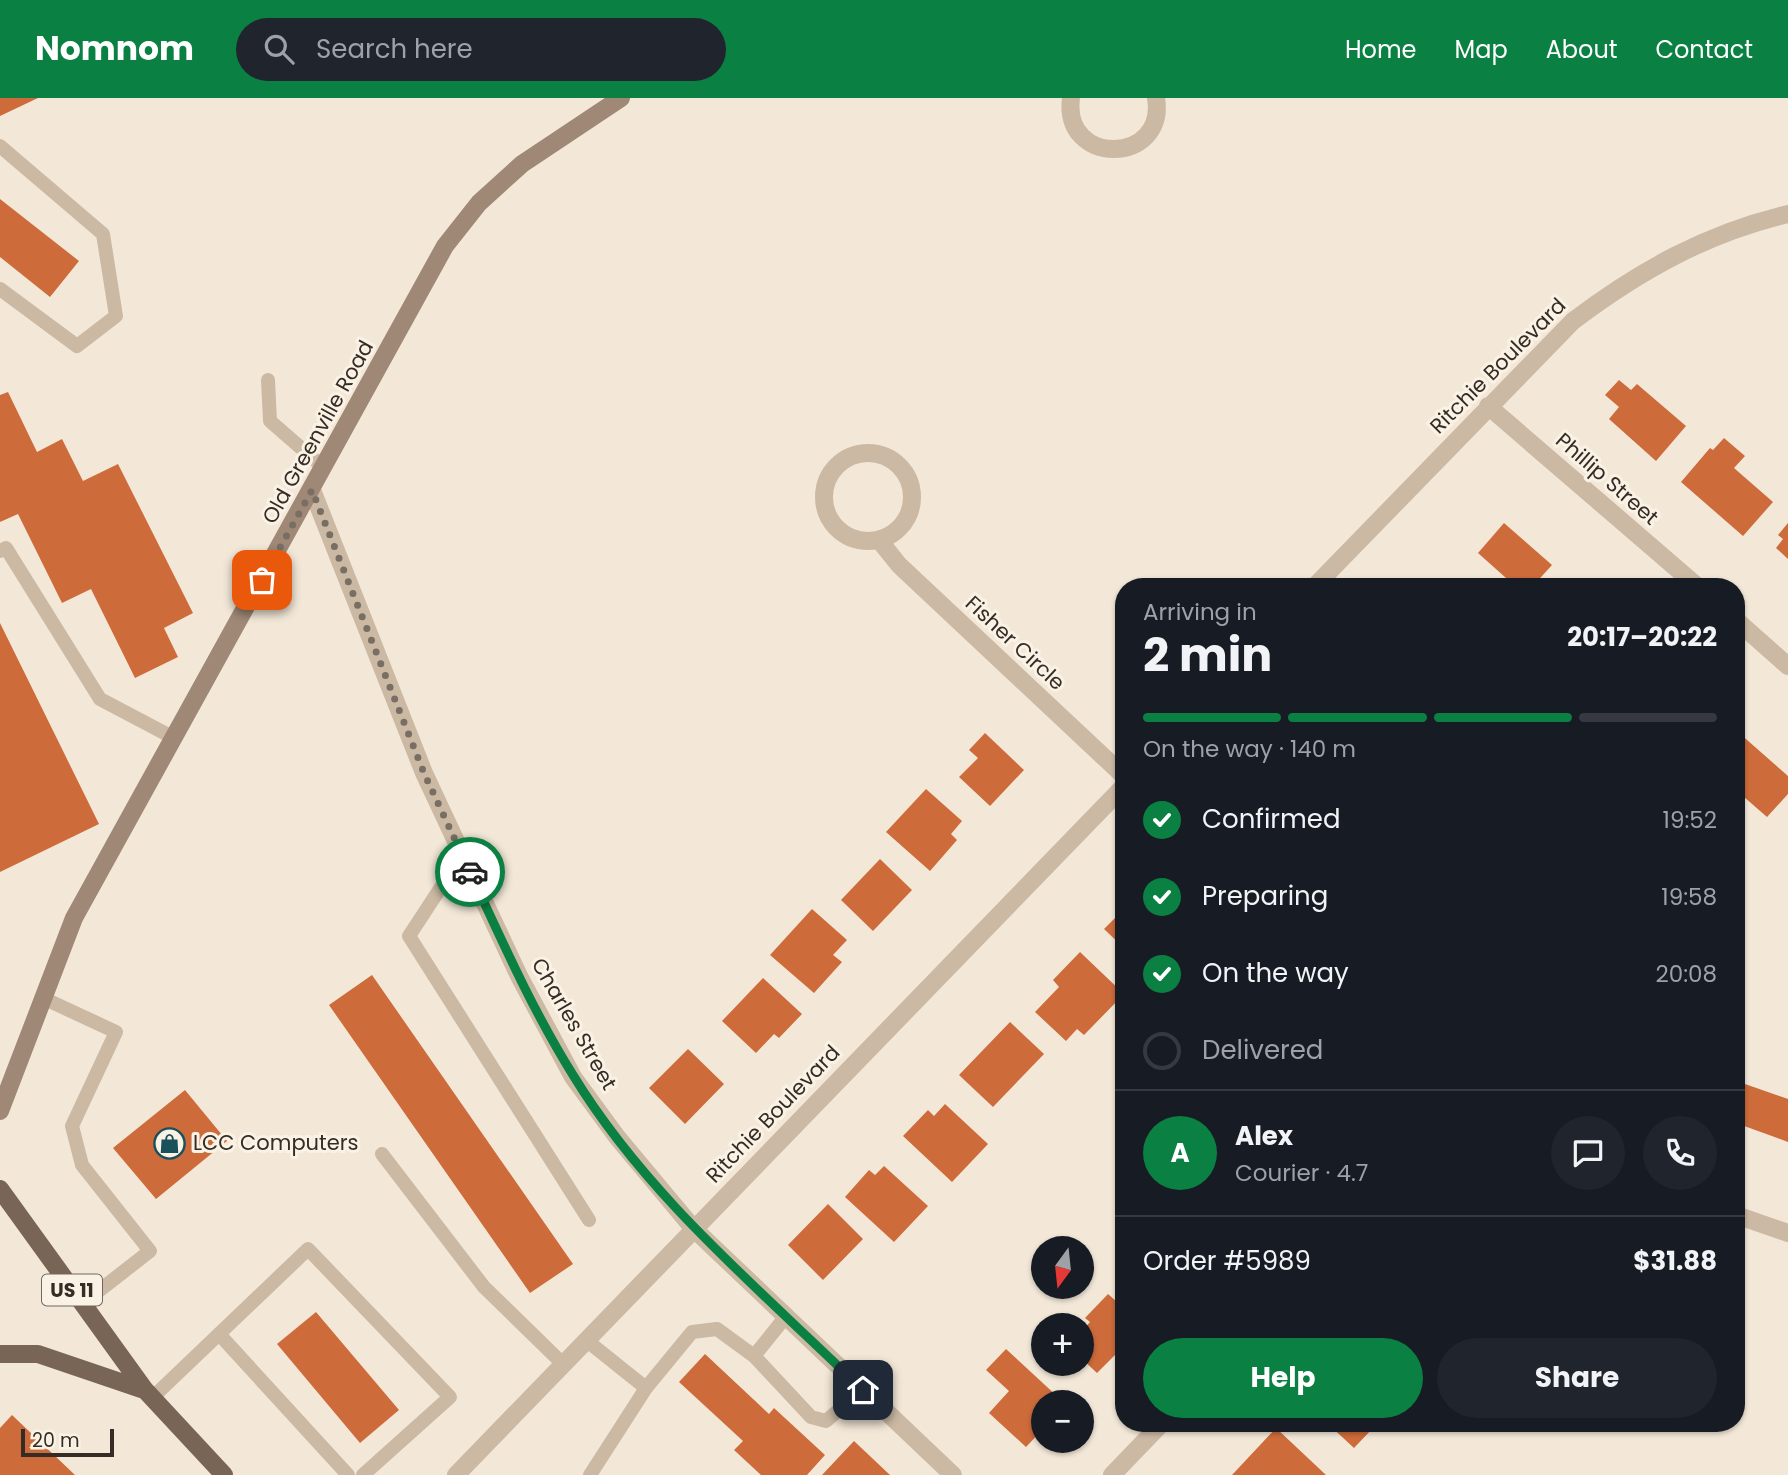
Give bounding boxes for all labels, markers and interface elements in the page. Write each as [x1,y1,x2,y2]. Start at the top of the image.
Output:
search box [236,18,726,81]
text: Nomnom [35,25,194,72]
icon: search [260,30,298,68]
text: Search here [316,31,473,67]
text: Home [1345,33,1417,66]
text: Map [1455,33,1508,66]
text: About [1546,33,1617,66]
text: Contact [1655,33,1753,66]
street label: Ritchie Boulevard [1423,291,1572,440]
street label: Old Greenville Road [255,335,380,529]
street label: Phillip Street [1550,426,1665,531]
pin [232,550,292,610]
icon: bag [243,561,281,599]
street label: Fisher Circle [959,589,1072,696]
text: Arriving in [1143,596,1257,628]
text: 20:17–20:22 [1567,619,1717,655]
text: 2 min [1143,623,1272,687]
text: On the way · 140 m [1143,733,1356,765]
icon: check [1143,801,1181,839]
text: Confirmed [1202,801,1340,837]
text: 19:52 [1663,804,1717,836]
courier [435,837,505,907]
icon: car [451,853,489,891]
icon: check [1143,878,1181,916]
text: Preparing [1202,878,1328,914]
text: 19:58 [1661,881,1717,913]
street label: Charles Street [525,952,624,1095]
icon: check [1143,955,1181,993]
text: On the way [1202,955,1349,991]
text: 20:08 [1655,958,1717,990]
text: Delivered [1202,1032,1323,1068]
street label: Ritchie Boulevard [699,1038,846,1189]
button: chat [1551,1116,1625,1190]
button: phone [1643,1116,1717,1190]
text: Alex [1235,1118,1293,1154]
shop icon: LCC Computers [153,1126,187,1160]
place label: LCC Computers [193,1128,358,1157]
text: A [1170,1135,1190,1171]
text: Courier · 4.7 [1235,1157,1368,1189]
north arrow [1031,1236,1094,1298]
map controls [1031,1236,1094,1453]
text: Order #5989 [1143,1243,1311,1279]
text: $31.88 [1633,1243,1717,1279]
road number: US 11 [42,1274,102,1306]
button: + [1031,1313,1094,1376]
button: Help [1143,1338,1423,1418]
button: Share [1437,1338,1717,1418]
pin [833,1360,893,1420]
icon: home [844,1371,882,1409]
button: − [1031,1390,1094,1453]
scale bar [21,1426,114,1458]
text: 20 m [32,1427,80,1454]

